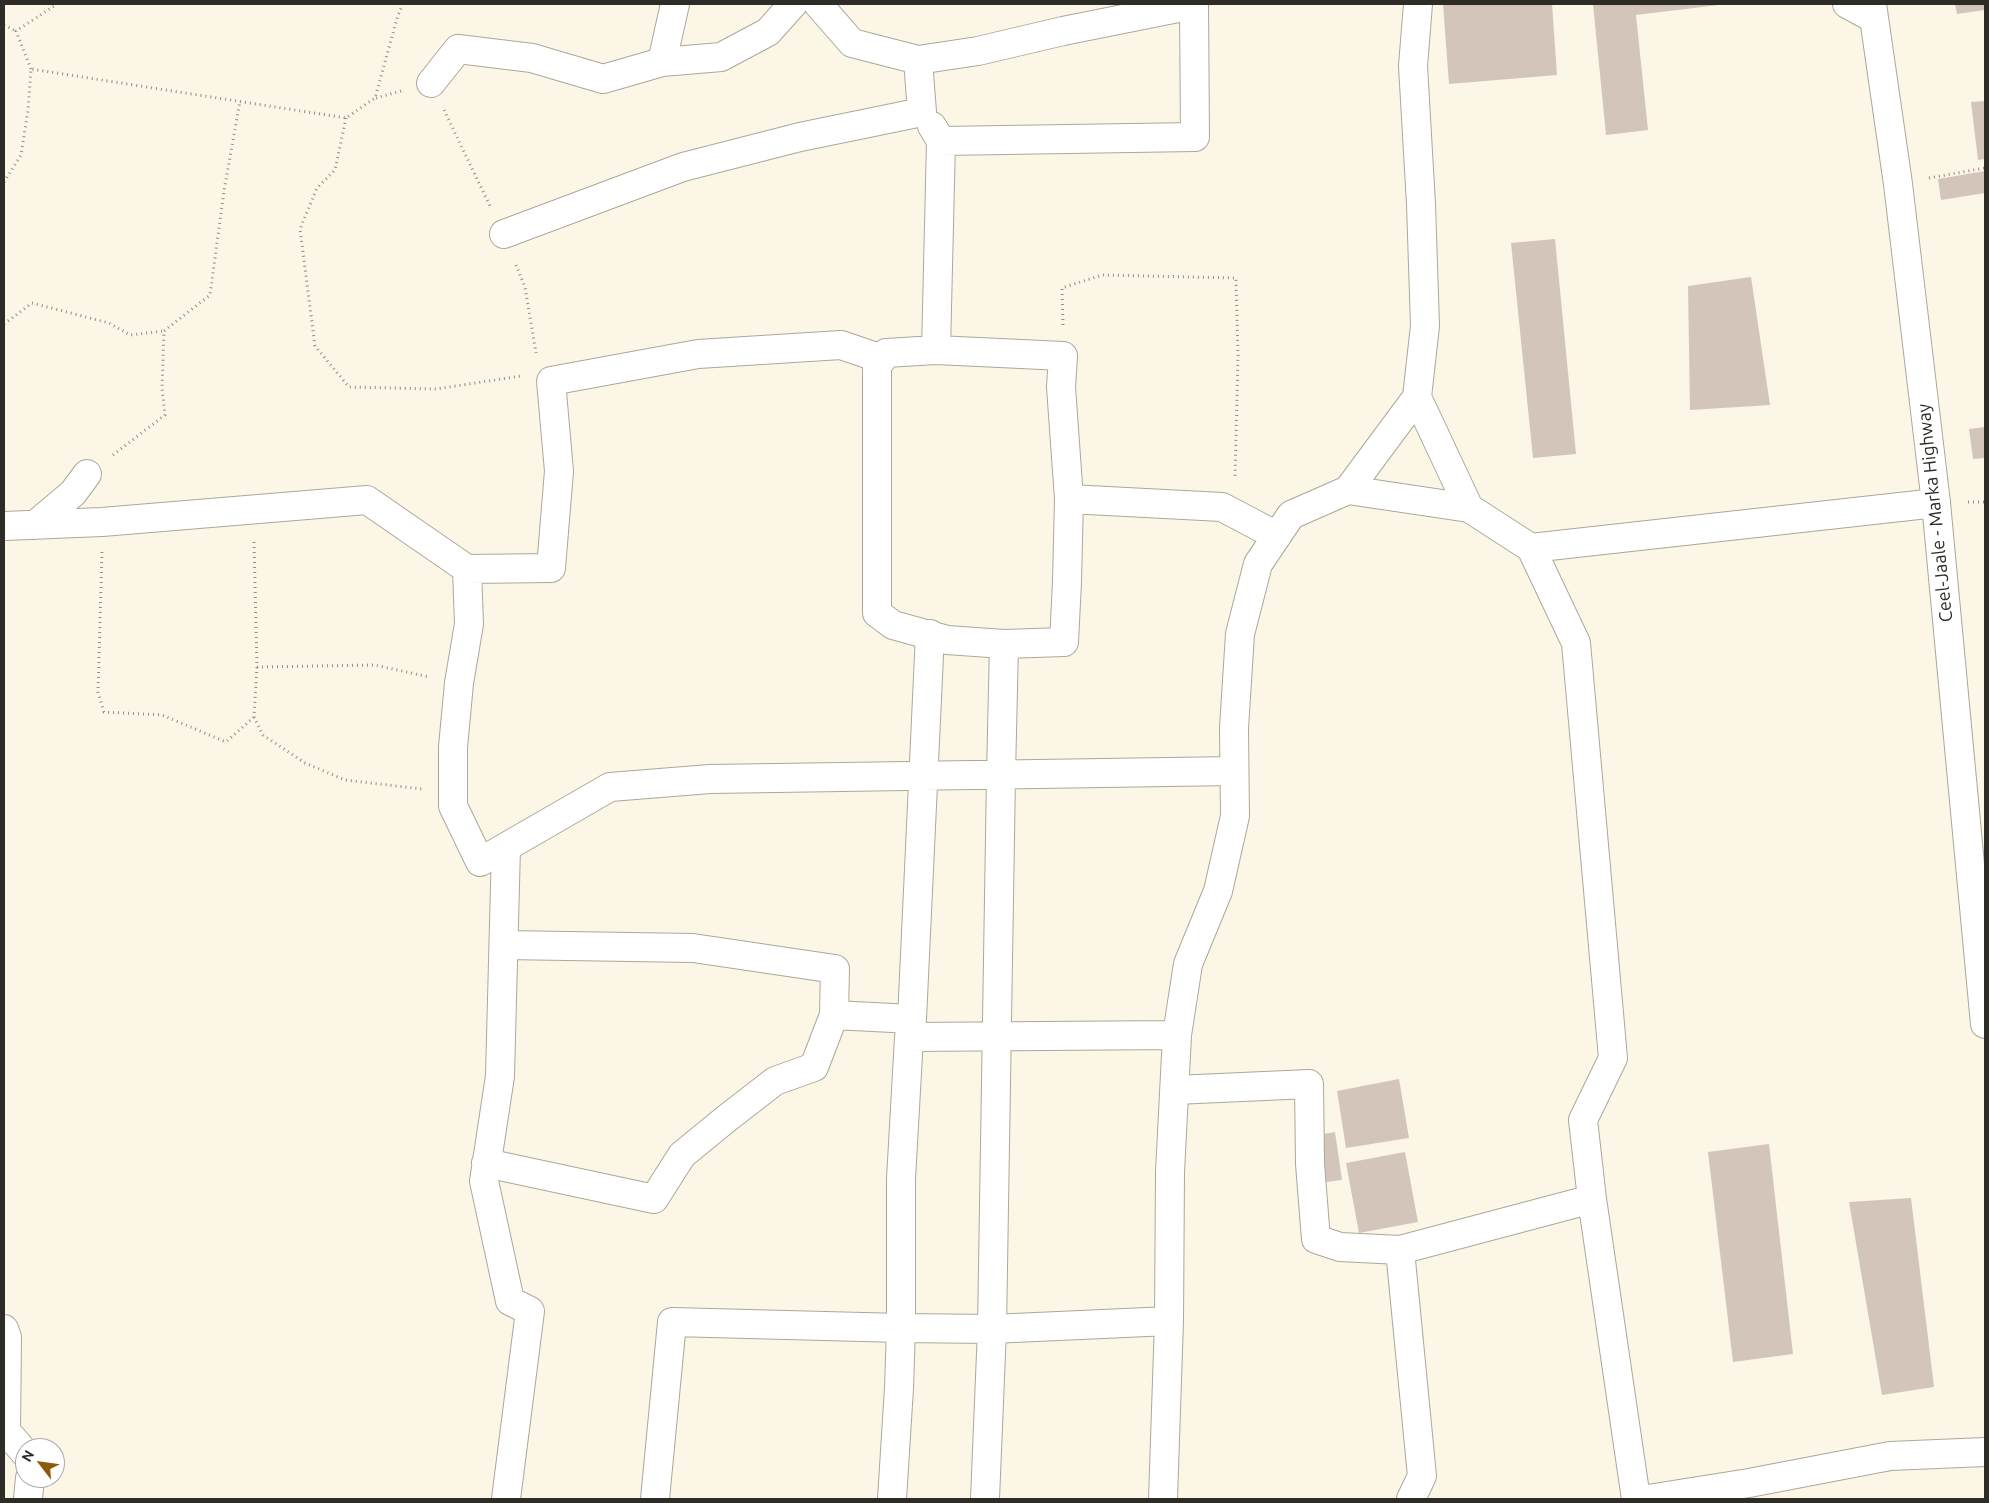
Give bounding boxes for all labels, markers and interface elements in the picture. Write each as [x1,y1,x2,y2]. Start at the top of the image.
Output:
street label: Ceel-Jaale - Marka Highway [1913,403,1957,623]
north arrow [15,1438,65,1488]
text: N [18,1447,37,1465]

